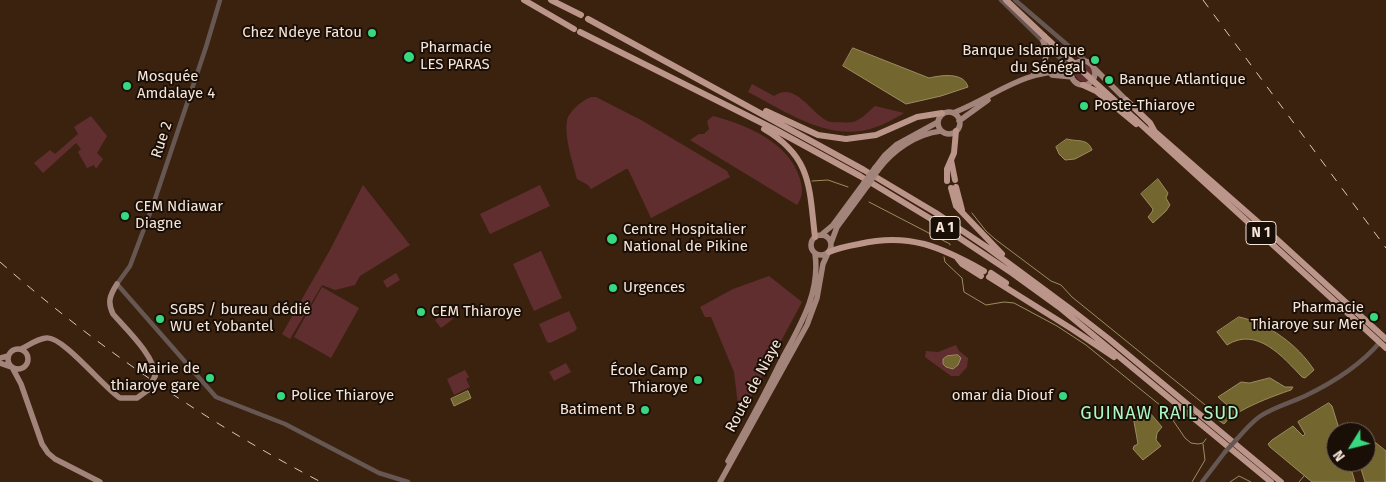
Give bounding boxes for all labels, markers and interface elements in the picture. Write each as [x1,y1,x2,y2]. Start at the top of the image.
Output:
place label: Chez Ndeye Fatou [242,24,362,42]
marker: Chez Ndeye Fatou [366,27,378,39]
place label: Pharmacie LES PARAS [420,39,492,74]
place label: Banque Islamique du Sénégal [962,42,1085,77]
marker: Pharmacie LES PARAS [402,50,416,64]
marker: Banque Islamique du Sénégal [1089,54,1101,66]
place label: Mosquée Amdalaye 4 [137,68,215,103]
place label: Banque Atlantique [1119,71,1246,89]
marker: Banque Atlantique [1103,74,1115,86]
marker: Mosquée Amdalaye 4 [121,80,133,92]
place label: Poste-Thiaroye [1094,97,1195,115]
marker: Poste-Thiaroye [1078,100,1090,112]
street label: Rue 2 [148,119,176,161]
place label: CEM Ndiawar Diagne [135,198,223,233]
marker: CEM Ndiawar Diagne [119,210,131,222]
road number: A 1 [930,217,960,240]
place label: Centre Hospitalier National de Pikine [623,221,748,256]
road number: N 1 [1246,222,1276,244]
marker: Centre Hospitalier National de Pikine [605,232,619,246]
place label: Urgences [623,279,685,297]
marker: Urgences [607,282,619,294]
place label: Pharmacie Thiaroye sur Mer [1250,299,1364,334]
place label: SGBS / bureau dédié WU et Yobantel [170,301,311,336]
place label: CEM Thiaroye [431,303,522,321]
marker: CEM Thiaroye [415,306,427,318]
marker: Pharmacie Thiaroye sur Mer [1368,311,1380,323]
marker: SGBS / bureau dédié WU et Yobantel [154,313,166,325]
street label: Route de Niaye [722,336,786,436]
place label: Mairie de thiaroye gare [111,360,200,395]
place label: École Camp Thiaroye [610,362,688,397]
marker: Mairie de thiaroye gare [204,372,216,384]
marker: École Camp Thiaroye [692,374,704,386]
place label: Police Thiaroye [291,387,394,405]
place label: omar dia Diouf [952,387,1053,405]
marker: Police Thiaroye [275,390,287,402]
marker: omar dia Diouf [1057,390,1069,402]
place label: Batiment B [560,401,635,419]
district label: GUINAW RAIL SUD [1078,403,1242,425]
marker: Batiment B [639,404,651,416]
north arrow [1326,422,1376,472]
text: N [1330,447,1349,464]

